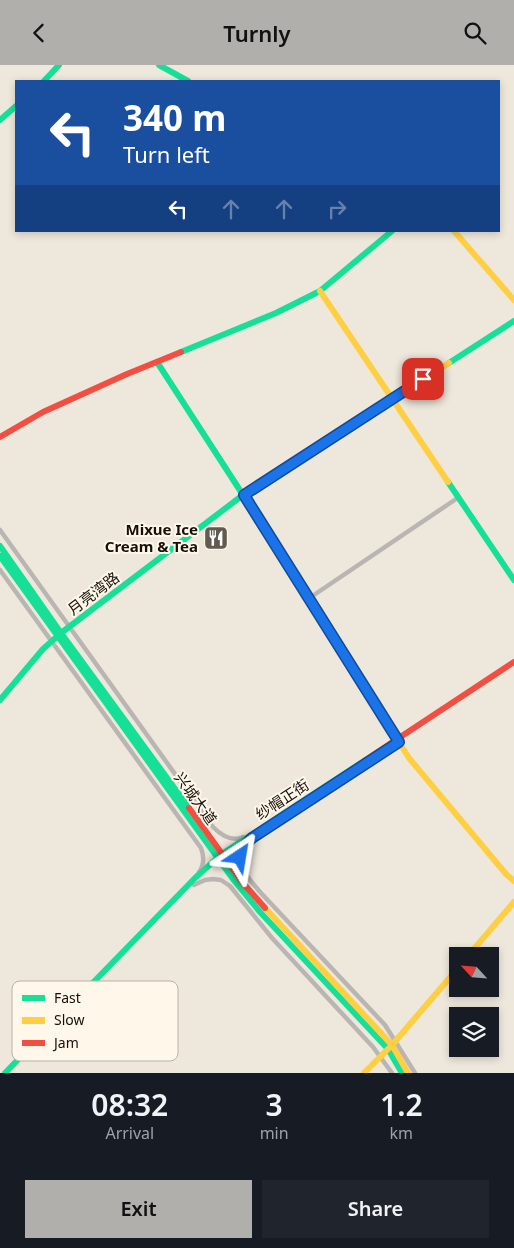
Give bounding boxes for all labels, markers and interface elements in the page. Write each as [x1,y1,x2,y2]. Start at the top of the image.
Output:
text: Turnly [223,18,291,48]
icon: back [25,19,53,47]
icon: search [461,19,489,47]
text: 340 m [123,94,226,141]
icon: left [40,100,105,165]
text: Turn left [123,139,210,169]
icon: left [164,195,192,223]
icon: ahead [217,195,245,223]
icon: ahead [270,195,298,223]
icon: right [323,195,351,223]
pin [402,358,444,400]
icon: arrive [409,365,437,393]
place label: Mixue Ice Cream & Tea [105,519,198,556]
restaurant icon: Mixue Ice Cream & Tea [203,525,229,551]
street label: 月亮湾路 [63,567,123,619]
street label: 兴城大道 [170,768,222,828]
street label: 纱帽正街 [251,774,313,824]
position arrow [213,830,265,882]
north arrow [449,947,499,997]
map controls [449,947,499,1057]
legend [12,981,178,1061]
text: Fast [54,988,81,1007]
button: layers [449,1007,499,1057]
text: Slow [54,1010,85,1029]
text: Jam [52,1033,79,1052]
text: 08:32 [91,1084,168,1125]
text: 3 [266,1084,283,1125]
text: 1.2 [380,1084,423,1125]
text: Arrival [105,1122,154,1144]
text: min [260,1122,289,1144]
text: km [390,1122,413,1144]
button: Exit [25,1180,252,1238]
button: Share [262,1180,489,1238]

